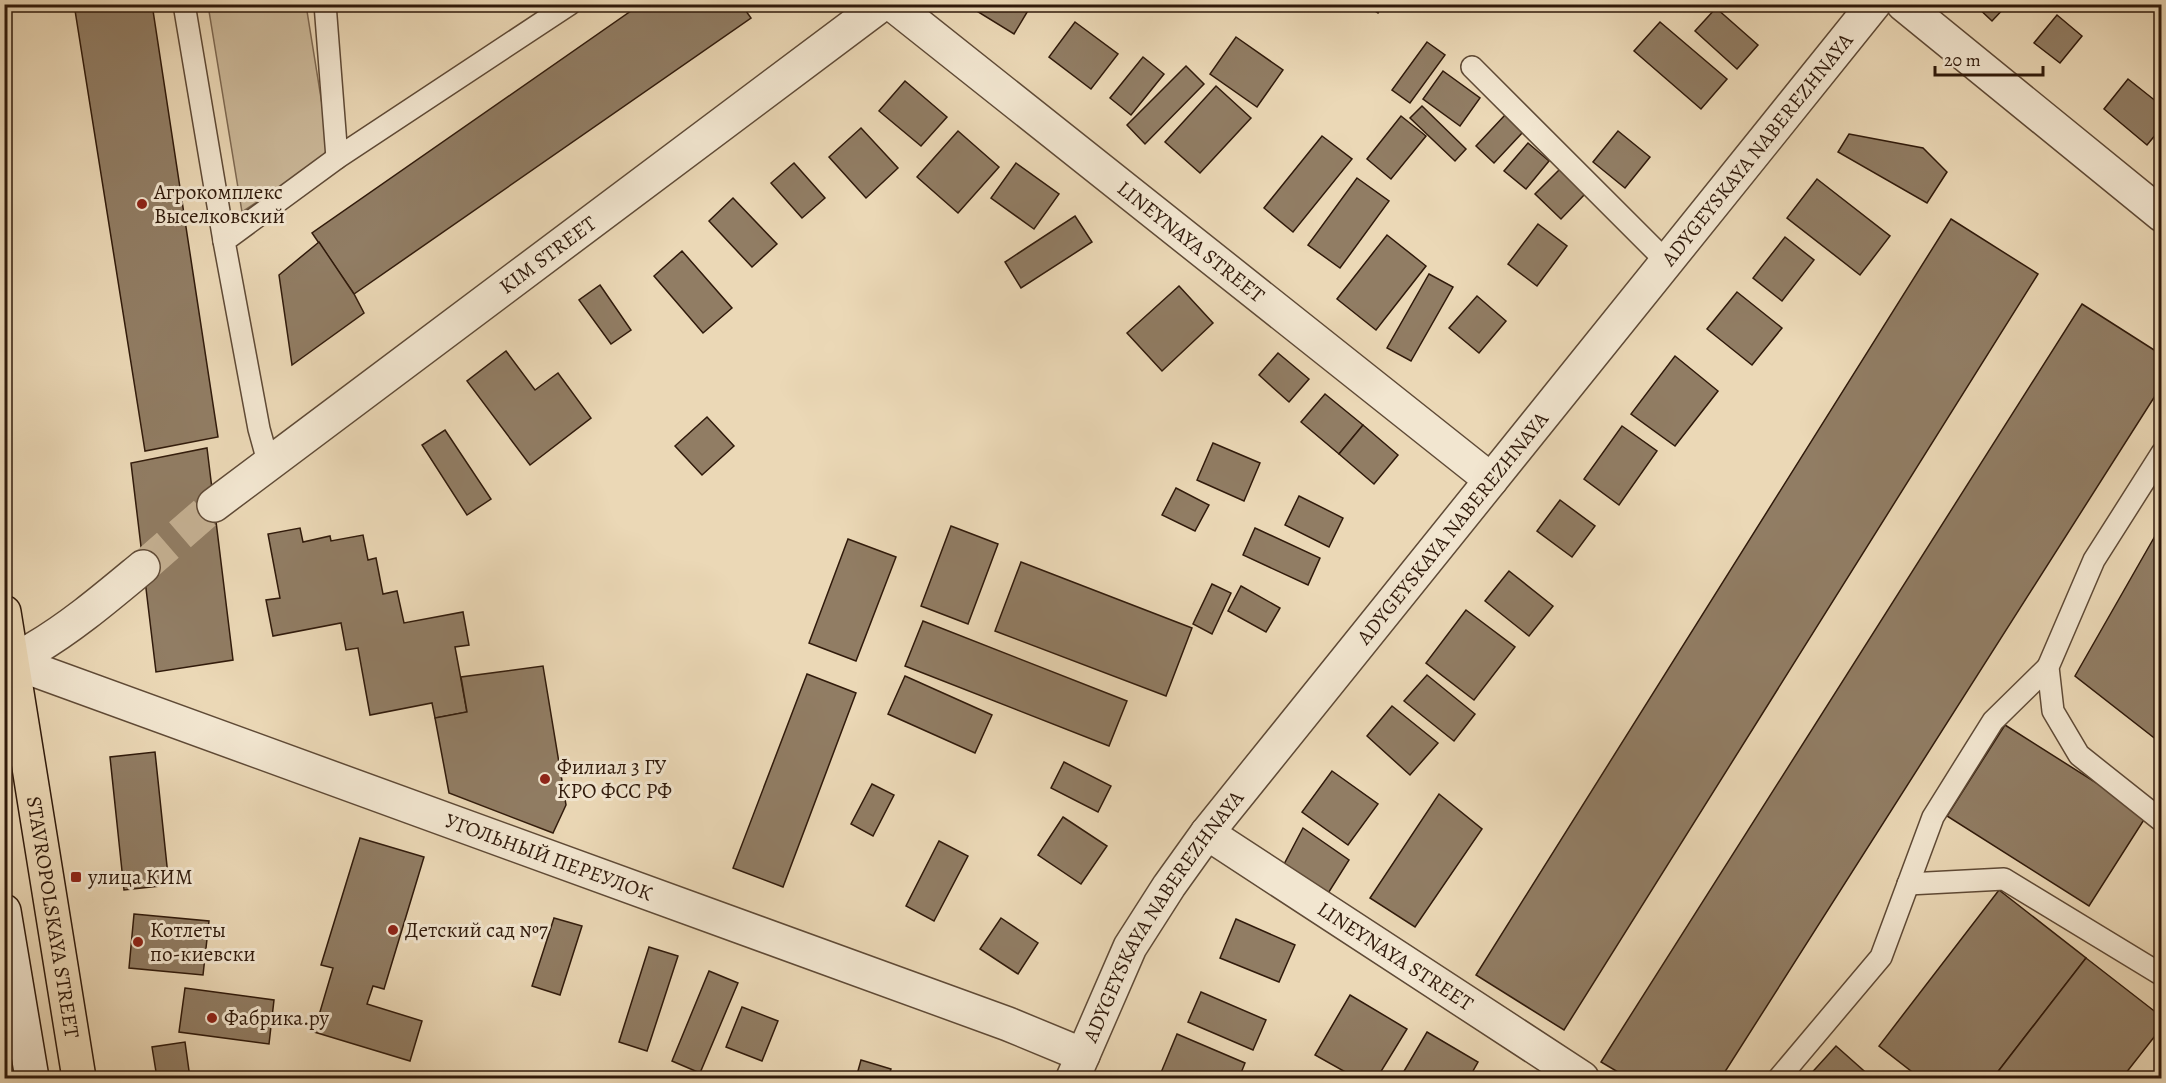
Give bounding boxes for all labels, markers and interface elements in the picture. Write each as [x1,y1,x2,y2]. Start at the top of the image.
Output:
street label: ADYGEYSKAYA NABEREZHNAYA [1654,27,1860,272]
scale bar [1935,39,2043,77]
text: 20 m [1944,48,1981,72]
street label: LINEYNAYA STREET [1111,174,1271,309]
place label: Агрокомплекс Выселковский [153,178,285,230]
marker: Агрокомплекс Выселковский [135,197,149,211]
street label: KIM STREET [493,209,602,300]
street label: ADYGEYSKAYA NABEREZHNAYA [1350,405,1555,651]
place label: Филиал 3 ГУ КРО ФСС РФ [557,753,672,805]
marker: Филиал 3 ГУ КРО ФСС РФ [538,772,552,786]
street label: ADYGEYSKAYA NABEREZHNAYA [1076,784,1250,1047]
street label: STAVROPOLSKAYA STREET [20,794,86,1040]
street label: УГОЛЬНЫЙ ПЕРЕУЛОК [441,806,657,908]
place label: улица КИМ [87,863,193,891]
marker: улица КИМ [69,870,83,884]
street label: LINEYNAYA STREET [1312,895,1479,1018]
place label: Котлеты по-киевски [150,916,256,968]
place label: Детский сад №7 [405,916,548,944]
marker: Детский сад №7 [386,923,400,937]
marker: Котлеты по-киевски [131,935,145,949]
place label: Фабрика.ру [224,1004,329,1032]
marker: Фабрика.ру [205,1011,219,1025]

